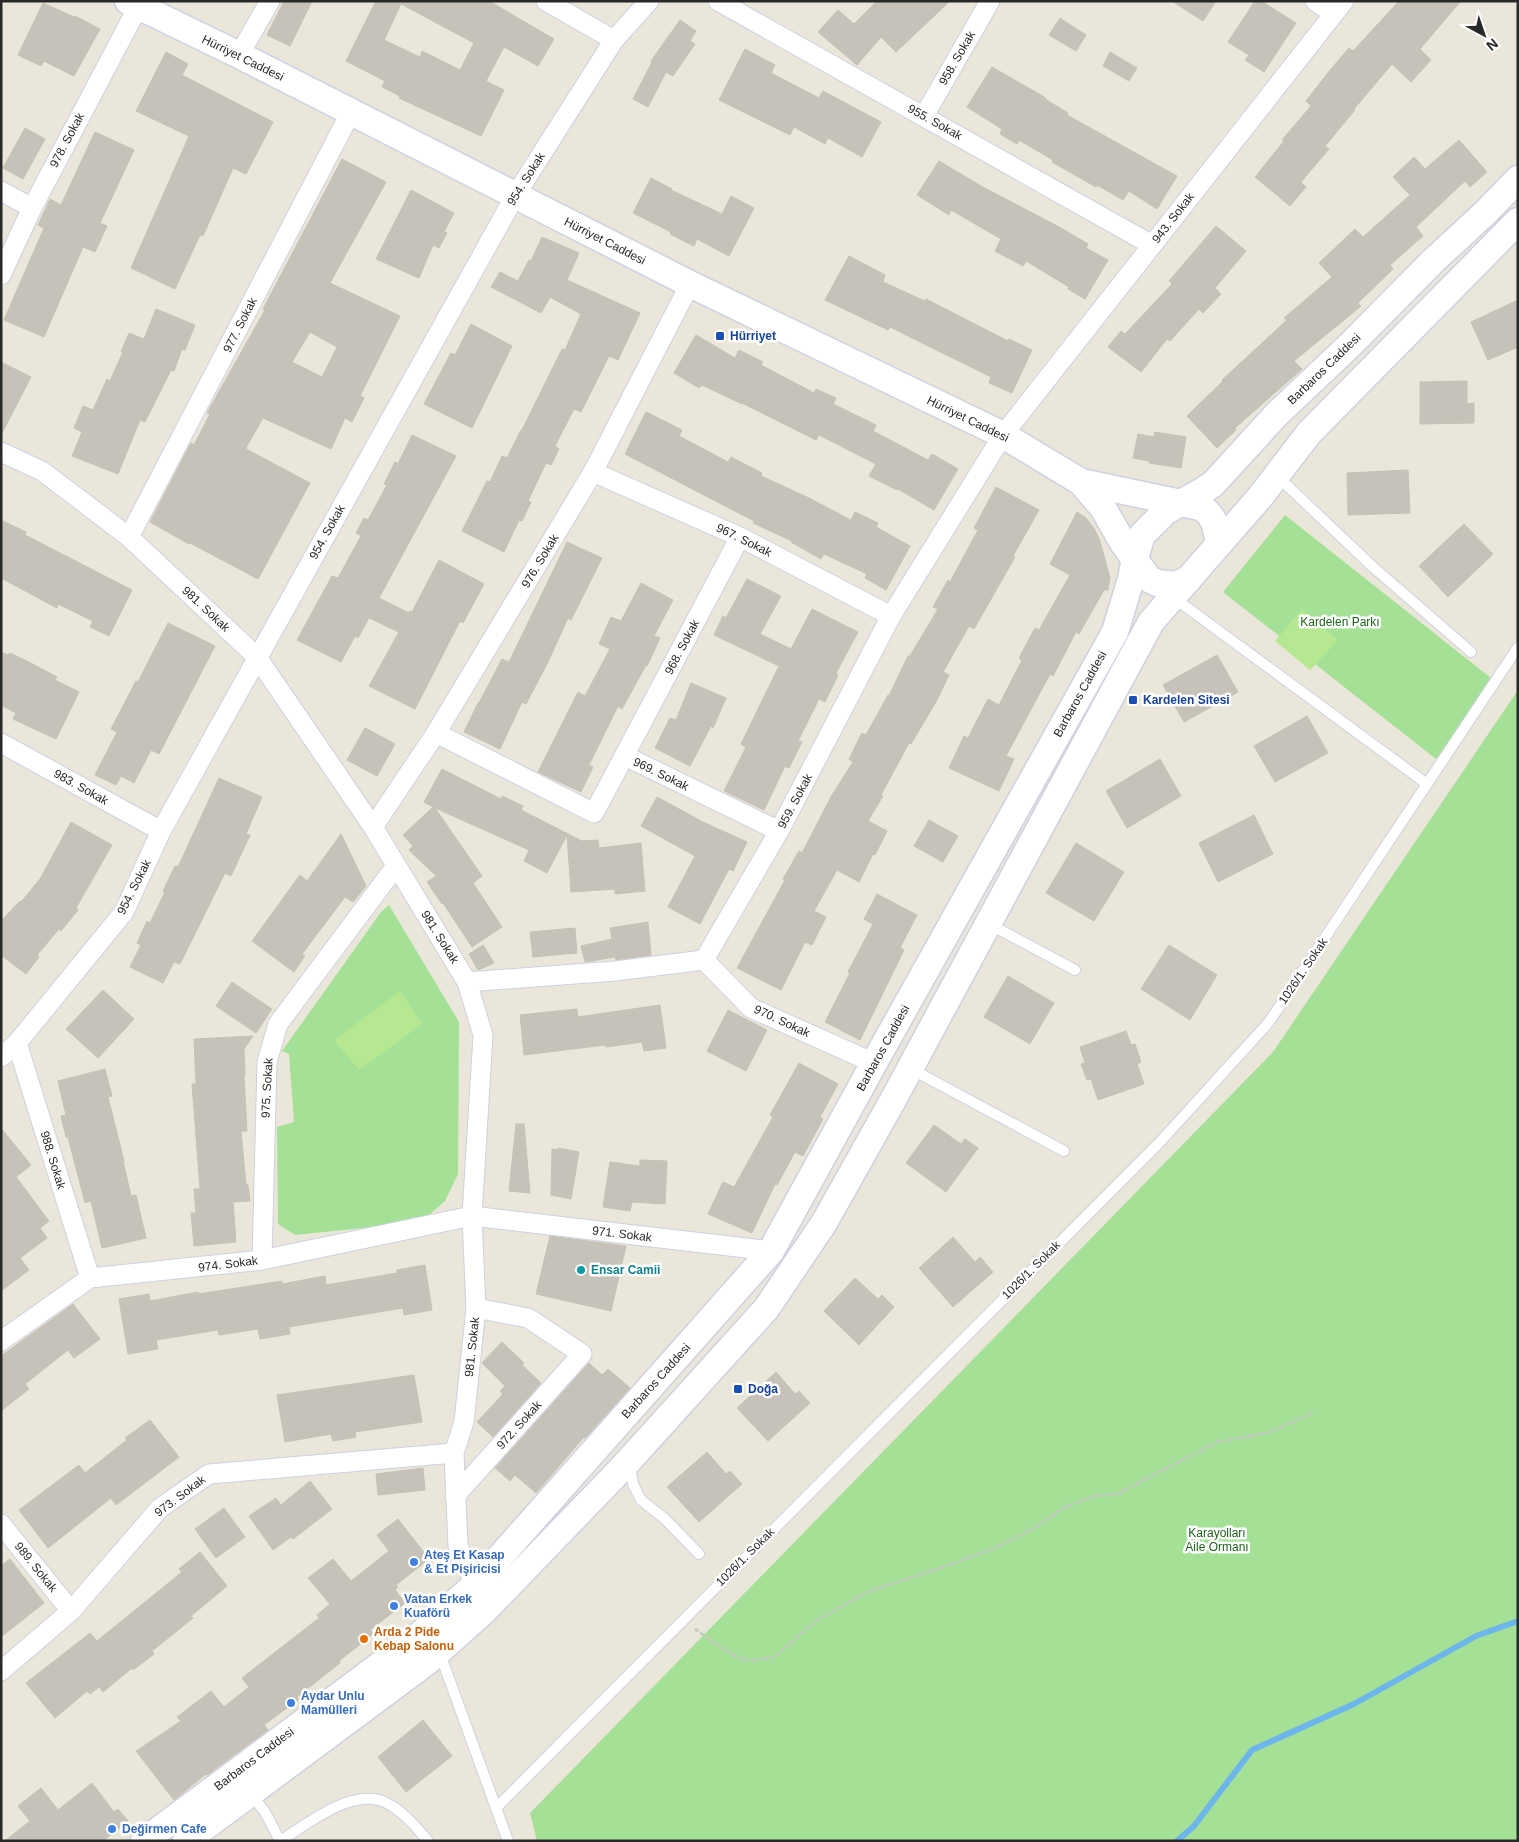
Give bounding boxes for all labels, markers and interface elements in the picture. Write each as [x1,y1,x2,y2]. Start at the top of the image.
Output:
north arrow [1459,10,1509,60]
street label: 958. Sokak [936,28,979,88]
street label: Hürriyet Caddesi [200,32,286,84]
text: N [1483,36,1501,54]
street label: 955. Sokak [905,101,966,143]
street label: 978. Sokak [47,109,88,170]
street label: 954. Sokak [504,149,548,208]
street label: 943. Sokak [1149,189,1198,246]
street label: Hürriyet Caddesi [562,214,648,268]
street label: 977. Sokak [220,294,260,355]
place label: Hürriyet [730,329,776,343]
marker: Hürriyet [714,330,726,342]
street label: Barbaros Caddesi [1285,331,1363,407]
street label: Hürriyet Caddesi [925,393,1011,445]
street label: 954. Sokak [306,501,348,562]
street label: 967. Sokak [714,521,775,560]
street label: 976. Sokak [519,531,562,590]
street label: 981. Sokak [179,583,233,635]
park label: Kardelen Parkı [1300,615,1380,629]
street label: 968. Sokak [662,616,703,677]
street label: Barbaros Caddesi [1051,649,1109,739]
place label: Kardelen Sitesi [1143,693,1230,707]
marker: Kardelen Sitesi [1127,694,1139,706]
street label: 969. Sokak [631,755,692,794]
street label: 983. Sokak [51,766,112,808]
street label: 959. Sokak [775,770,816,831]
street label: 954. Sokak [114,856,154,917]
street label: 981. Sokak [418,908,462,967]
street label: 1026/1. Sokak [1276,934,1331,1007]
street label: 970. Sokak [752,1002,813,1040]
street label: Barbaros Caddesi [854,1003,912,1093]
street label: 975. Sokak [258,1057,276,1118]
street label: 988. Sokak [38,1129,69,1192]
street label: 971. Sokak [591,1223,654,1245]
street label: 1026/1. Sokak [999,1237,1064,1302]
street label: 974. Sokak [197,1253,260,1275]
place label: Ensar Camii [591,1263,660,1277]
marker: Ensar Camii [575,1264,587,1276]
street label: 981. Sokak [462,1315,482,1378]
street label: Barbaros Caddesi [619,1341,693,1421]
place label: Doğa [748,1382,778,1396]
marker: Doğa [732,1383,744,1395]
street label: 972. Sokak [494,1397,545,1452]
street label: 973. Sokak [152,1472,209,1520]
street label: 1026/1. Sokak [713,1524,778,1589]
park label: Karayolları Aile Ormanı [1185,1526,1249,1554]
street label: 989. Sokak [12,1539,61,1596]
place label: Ateş Et Kasap & Et Pişiricisi [424,1548,505,1576]
marker: Ateş Et Kasap & Et Pişiricisi [408,1556,420,1568]
place label: Vatan Erkek Kuaförü [404,1592,472,1620]
marker: Vatan Erkek Kuaförü [388,1600,400,1612]
place label: Arda 2 Pide Kebap Salonu [374,1625,454,1653]
marker: Arda 2 Pide Kebap Salonu [358,1633,370,1645]
place label: Aydar Unlu Mamülleri [301,1689,365,1717]
marker: Aydar Unlu Mamülleri [285,1697,297,1709]
street label: Barbaros Caddesi [211,1725,297,1793]
place label: Değirmen Cafe [122,1822,207,1836]
marker: Değirmen Cafe [106,1823,118,1835]

